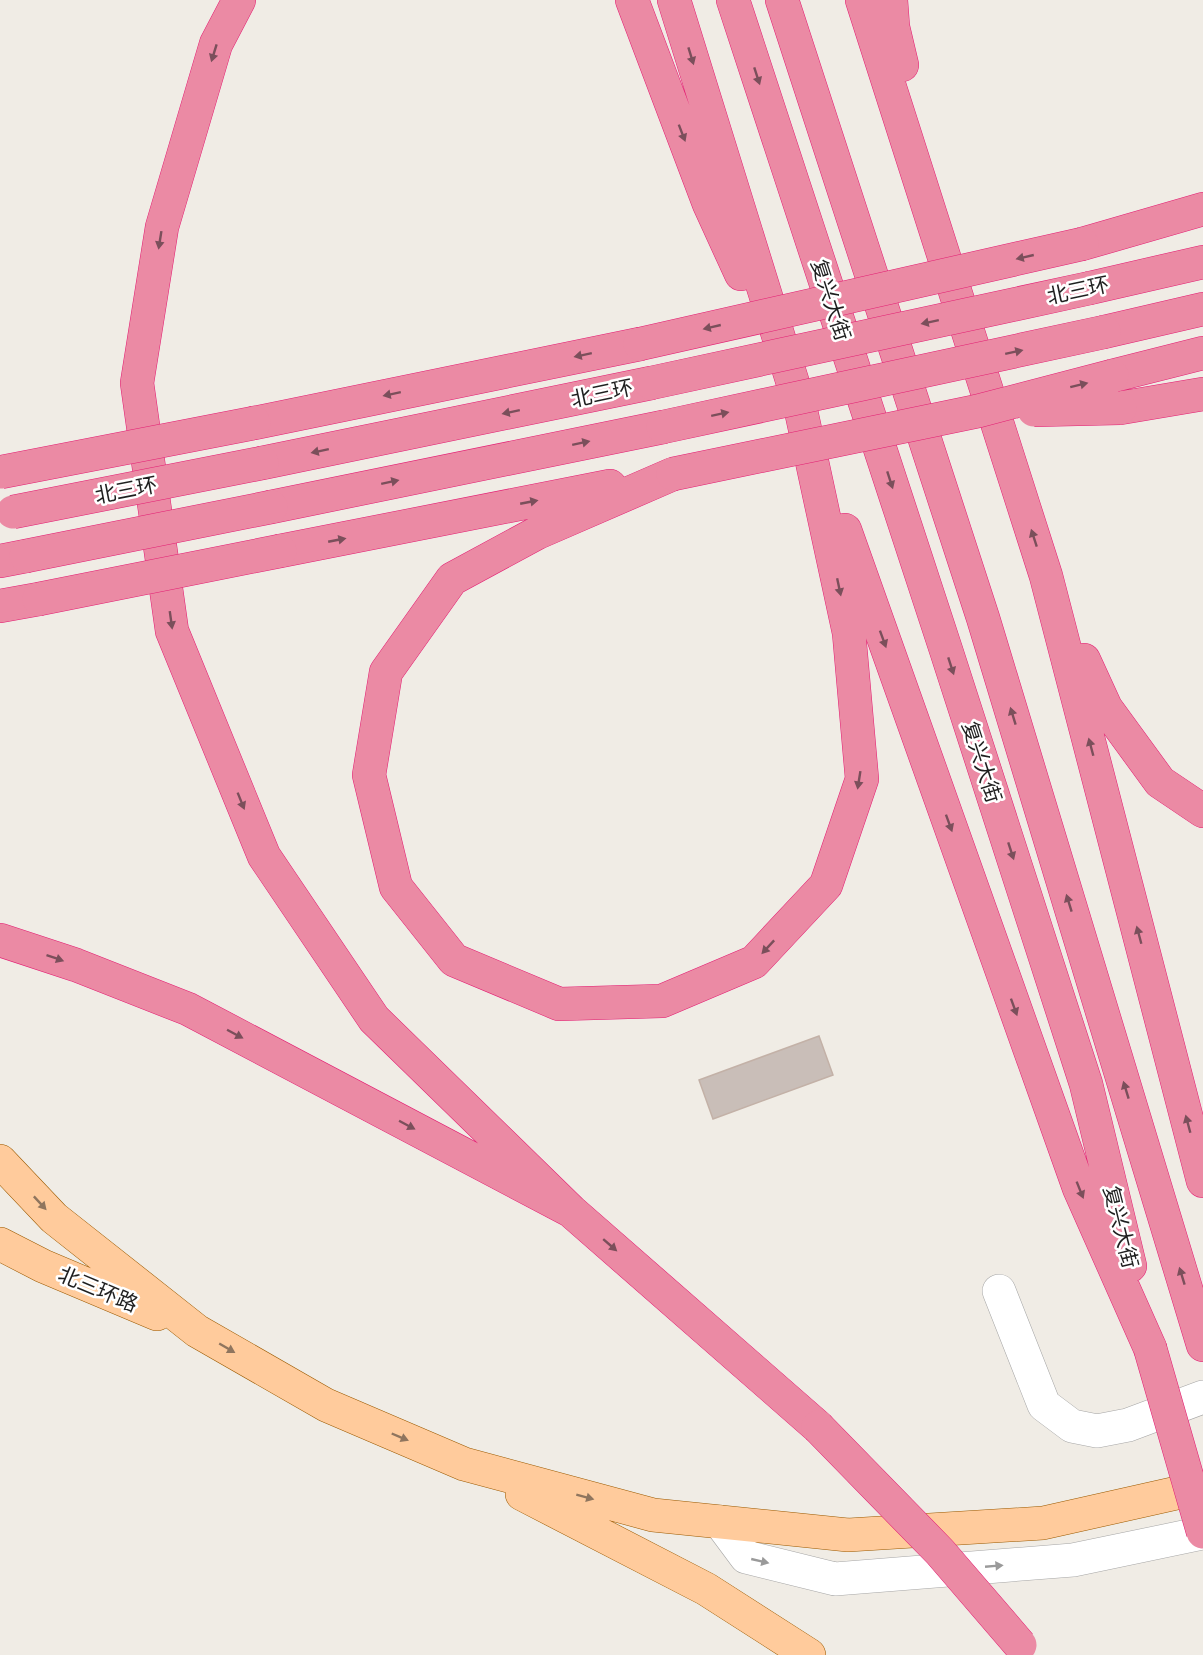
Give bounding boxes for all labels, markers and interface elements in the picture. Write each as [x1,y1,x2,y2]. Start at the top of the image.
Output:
one-way arrow [209,44,218,62]
one-way arrow [687,47,696,65]
one-way arrow [753,67,763,85]
one-way arrow [678,125,688,143]
one-way arrow [156,231,165,250]
one-way arrow [1015,253,1034,262]
street label: 复兴大街 [804,256,858,344]
street label: 北三环 [1044,269,1112,311]
one-way arrow [921,318,939,328]
one-way arrow [702,323,721,333]
one-way arrow [1004,346,1023,356]
one-way arrow [573,351,592,360]
street label: 北三环 [568,372,636,414]
one-way arrow [1070,379,1088,389]
one-way arrow [382,390,401,399]
one-way arrow [502,407,521,417]
one-way arrow [711,409,730,419]
one-way arrow [572,438,591,447]
one-way arrow [311,447,330,456]
street label: 北三环 [92,470,160,510]
one-way arrow [886,471,896,489]
one-way arrow [381,477,399,487]
one-way arrow [519,497,538,506]
one-way arrow [1029,529,1038,547]
one-way arrow [328,535,347,544]
one-way arrow [835,578,844,597]
one-way arrow [166,610,175,629]
one-way arrow [879,630,889,648]
one-way arrow [947,657,956,675]
one-way arrow [1008,707,1017,725]
street label: 复兴大街 [955,718,1009,806]
one-way arrow [1085,737,1095,756]
one-way arrow [855,771,864,790]
one-way arrow [237,792,247,810]
one-way arrow [944,814,954,832]
one-way arrow [1007,842,1016,860]
one-way arrow [1064,894,1073,912]
one-way arrow [1134,926,1144,945]
one-way arrow [762,939,776,953]
one-way arrow [47,954,65,964]
one-way arrow [1010,998,1020,1016]
one-way arrow [227,1029,244,1039]
one-way arrow [1121,1080,1130,1098]
one-way arrow [1183,1115,1193,1133]
one-way arrow [399,1120,416,1130]
one-way arrow [1076,1181,1085,1199]
street label: 复兴大街 [1097,1183,1145,1271]
one-way arrow [33,1196,47,1211]
one-way arrow [602,1238,617,1251]
street label: 北三环路 [54,1259,142,1319]
one-way arrow [1177,1267,1186,1285]
one-way arrow [219,1343,236,1353]
one-way arrow [392,1432,410,1442]
one-way arrow [577,1493,595,1502]
one-way arrow [751,1556,769,1566]
one-way arrow [985,1561,1004,1571]

